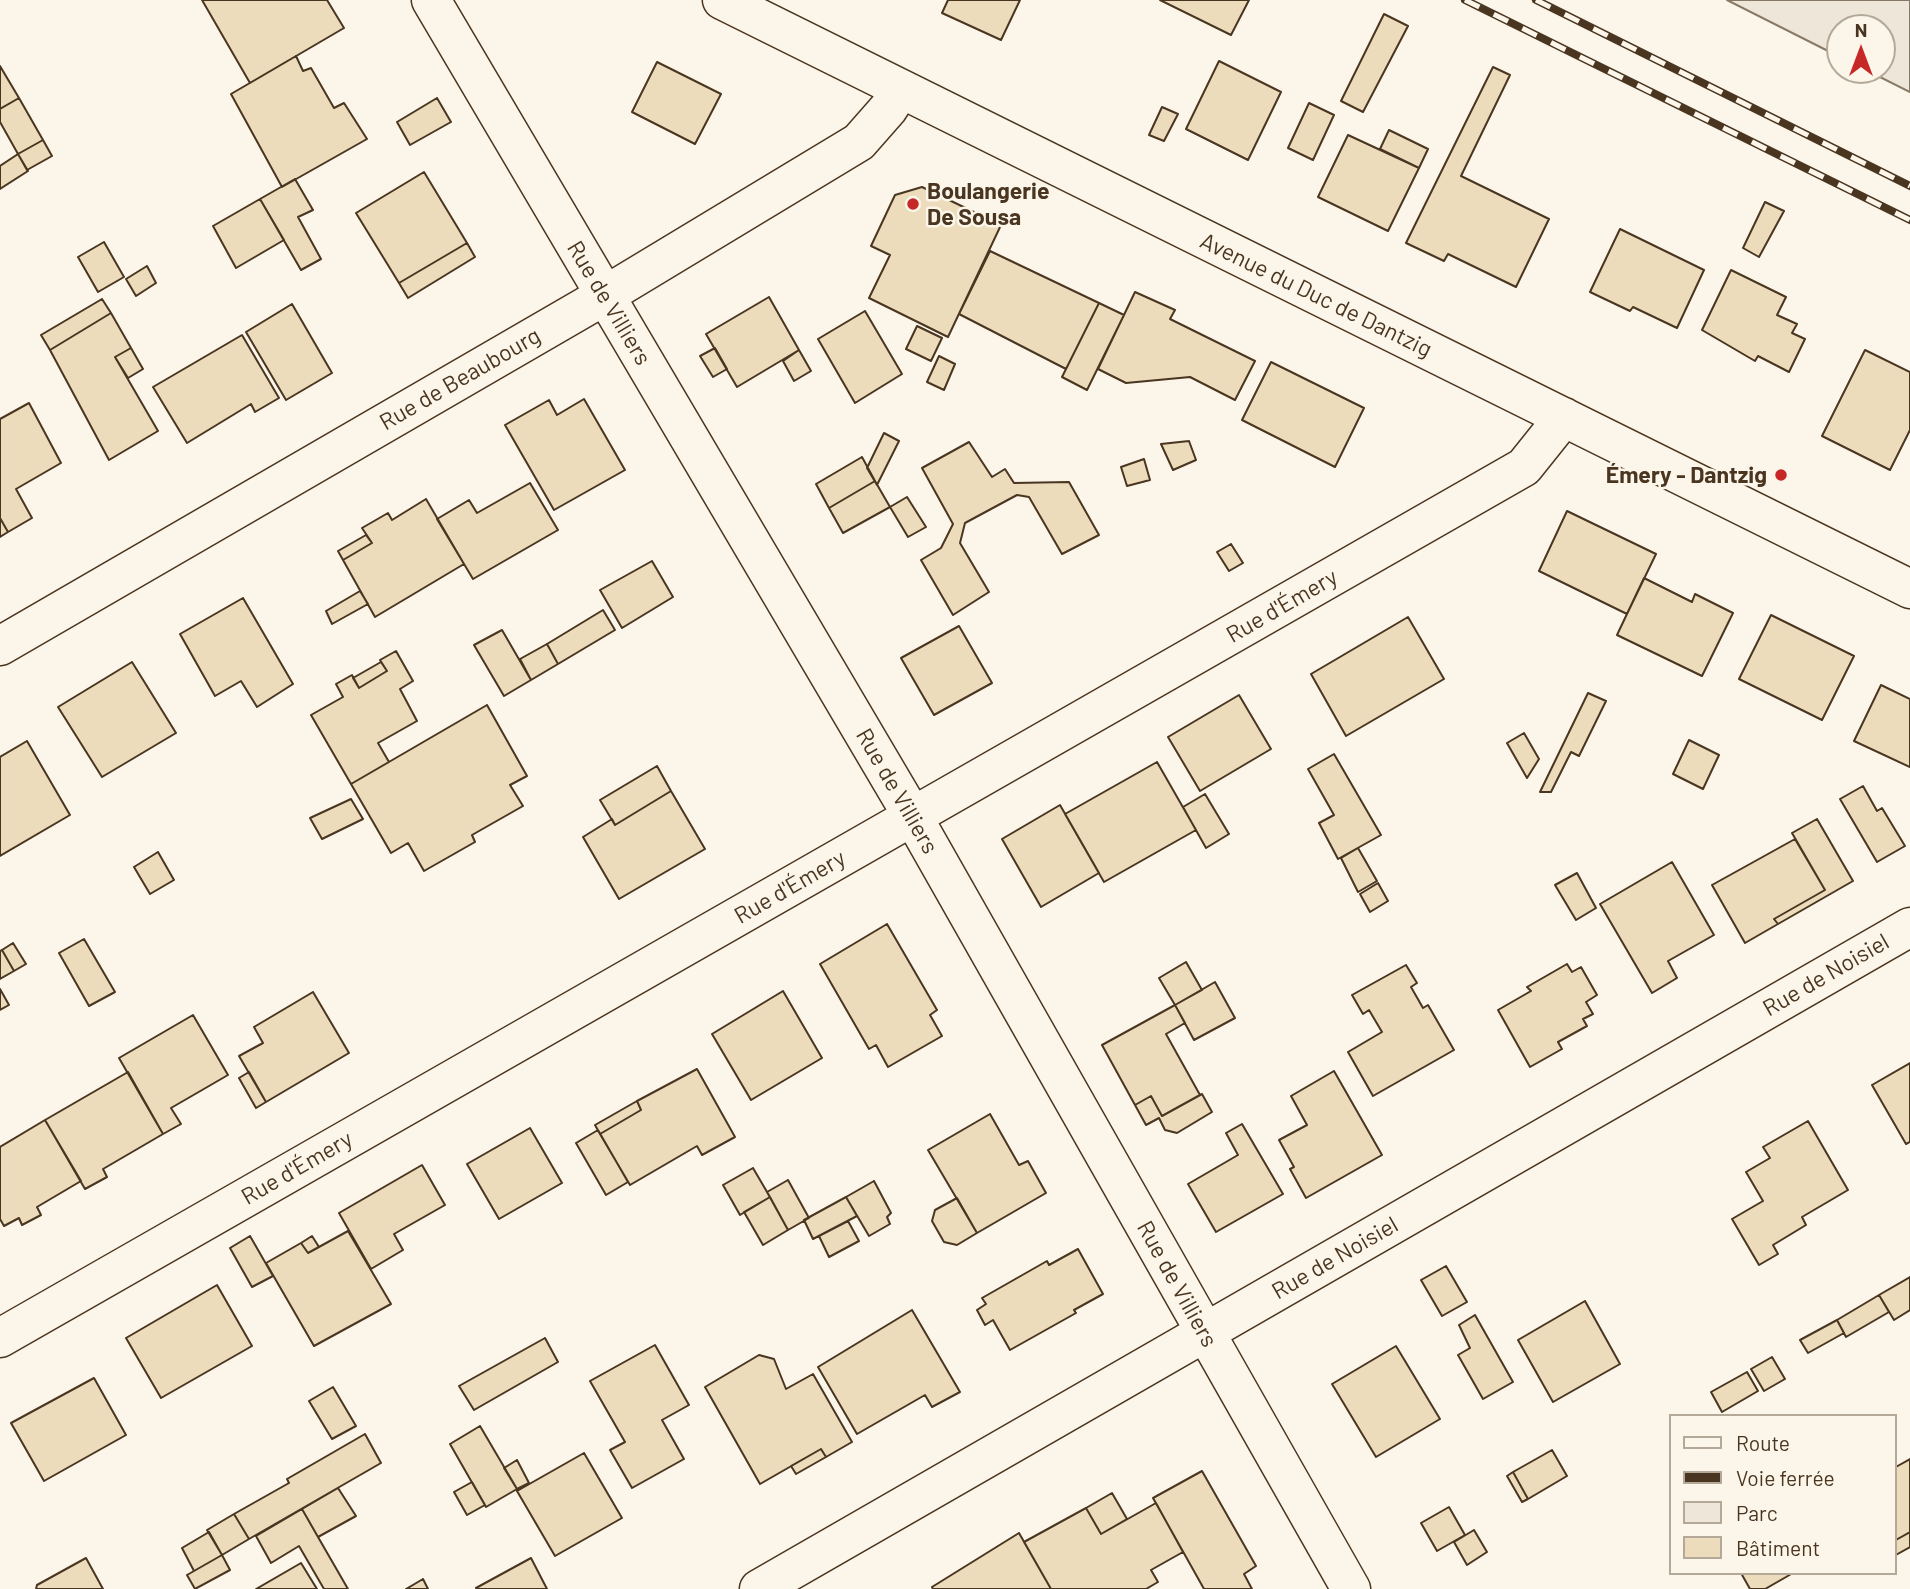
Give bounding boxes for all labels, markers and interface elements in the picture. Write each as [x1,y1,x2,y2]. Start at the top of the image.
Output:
north arrow [1826,14,1896,84]
text: N [1855,18,1867,41]
place label: Boulangerie De Sousa [927,177,1050,231]
marker: Boulangerie De Sousa [905,196,921,212]
street label: Avenue du Duc de Dantzig [1196,227,1436,363]
street label: Rue de Villiers [561,236,657,370]
street label: Rue de Beaubourg [375,322,545,436]
place label: Émery - Dantzig [1606,461,1767,489]
marker: Émery - Dantzig [1773,467,1789,483]
street label: Rue d'Émery [1222,563,1342,649]
street label: Rue de Villiers [850,723,944,859]
street label: Rue d'Émery [730,844,850,930]
street label: Rue de Noisiel [1758,928,1894,1022]
street label: Rue d'Émery [237,1125,357,1211]
street label: Rue de Noisiel [1267,1211,1403,1305]
street label: Rue de Villiers [1131,1216,1223,1352]
legend [1668,1414,1896,1575]
text: Route [1736,1430,1790,1455]
text: Voie ferrée [1736,1465,1835,1490]
text: Parc [1736,1500,1778,1525]
text: Bâtiment [1736,1535,1820,1560]

